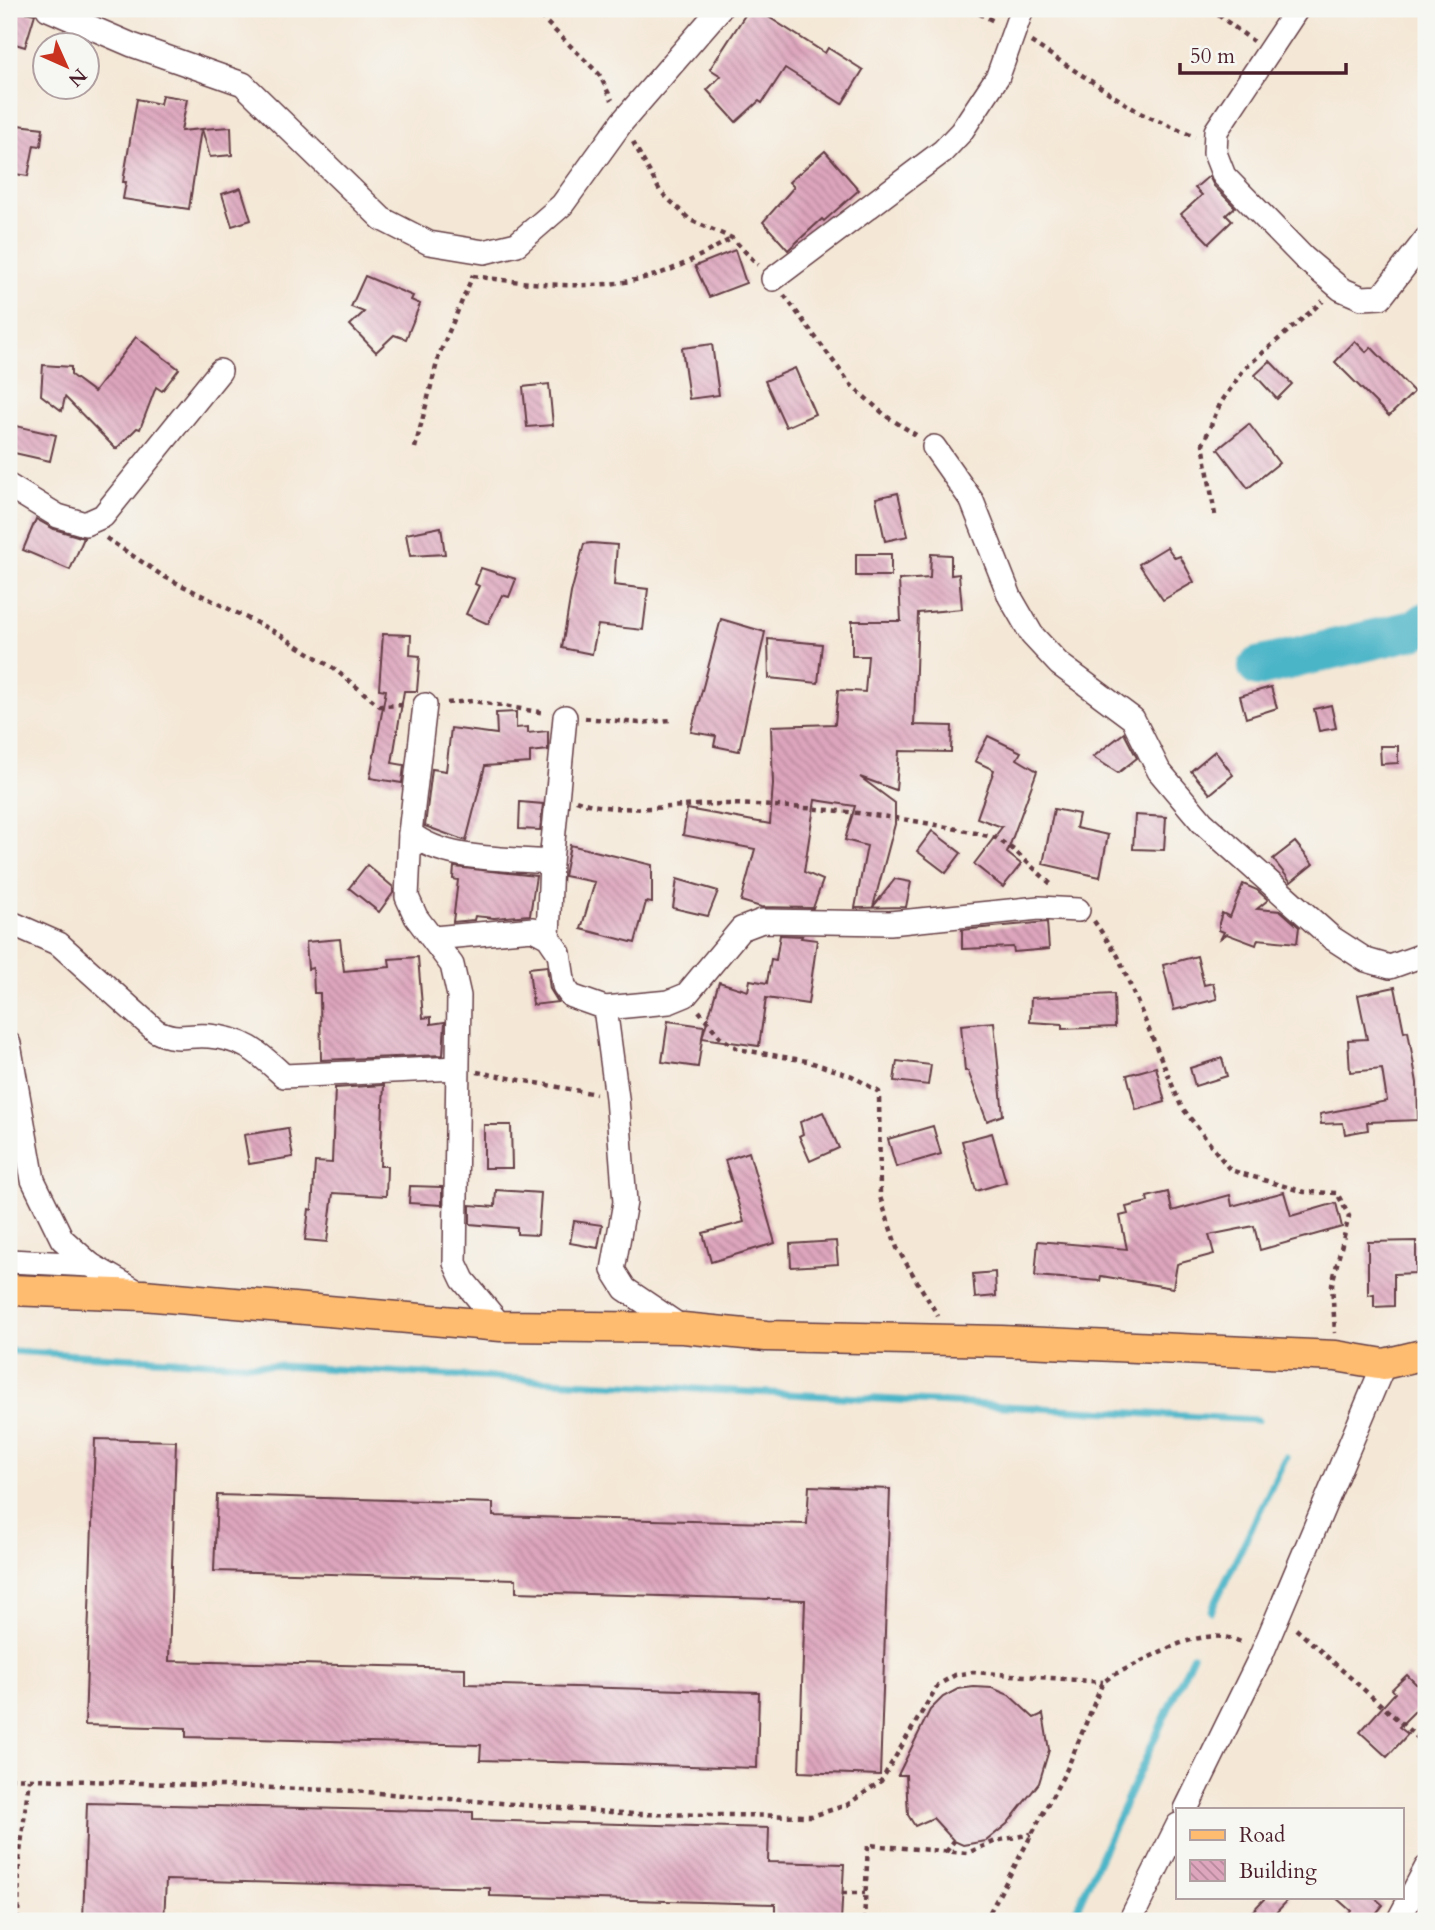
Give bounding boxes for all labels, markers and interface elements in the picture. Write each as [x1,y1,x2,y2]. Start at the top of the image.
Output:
north arrow [32,32,102,102]
scale bar [1180,32,1346,76]
text: 50 m [1190,42,1235,71]
text: N [62,62,92,93]
legend [1176,1808,1404,1898]
text: Road [1239,1821,1285,1850]
text: Building [1239,1857,1317,1886]

